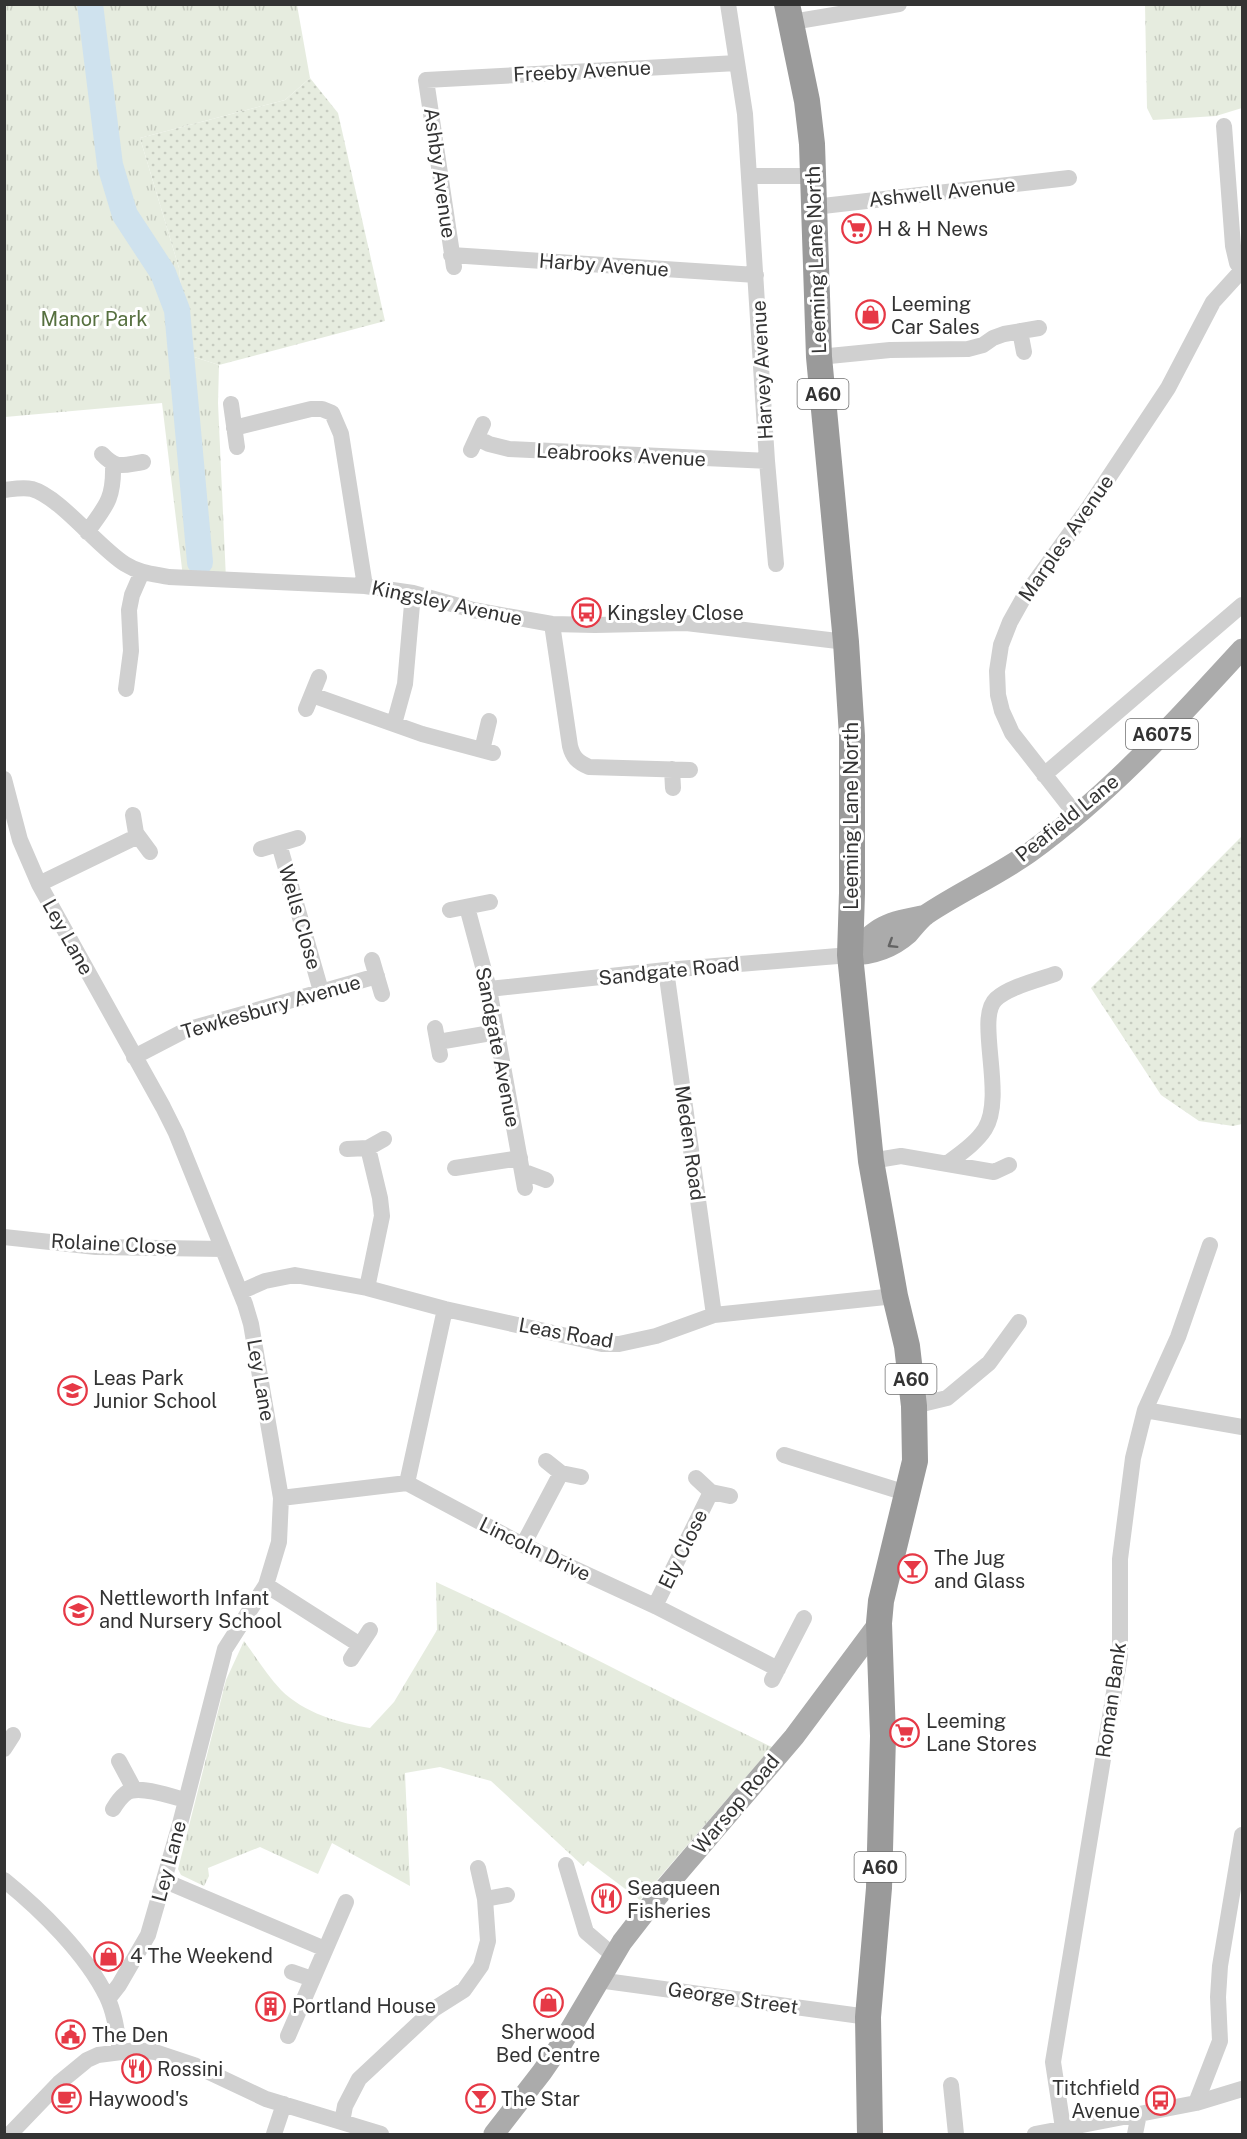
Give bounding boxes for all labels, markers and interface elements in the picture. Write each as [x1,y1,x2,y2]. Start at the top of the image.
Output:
street label: Freeby Avenue [512,55,652,87]
street label: Ashby Avenue [419,106,461,240]
street label: Leeming Lane North [801,166,831,354]
street label: Ashwell Avenue [867,172,1017,212]
supermarket icon: H & H News [840,213,872,245]
place label: H & H News [877,217,988,241]
street label: Harby Avenue [538,248,670,282]
place label: Leeming Car Sales [891,292,980,339]
shop icon: Leeming Car Sales [854,299,886,331]
street label: Harvey Avenue [746,300,778,440]
park label: Manor Park [41,307,147,331]
road number: A60 [798,379,848,409]
street label: Leabrooks Avenue [535,439,707,471]
street label: Marples Avenue [1013,470,1119,606]
street label: Kingsley Avenue [369,575,525,631]
bus stop icon: Kingsley Close [570,597,602,629]
place label: Kingsley Close [607,601,744,625]
road number: A6075 [1126,719,1198,749]
street label: Leeming Lane North [839,722,863,910]
street label: Peafield Lane [1010,769,1124,867]
street label: Wells Close [274,862,326,972]
street label: Ley Lane [37,895,99,979]
one-way arrow [888,937,898,949]
street label: Sandgate Road [597,952,741,990]
street label: Sandgate Avenue [471,965,525,1129]
street label: Tewkesbury Avenue [179,970,363,1044]
street label: Meden Road [670,1084,710,1202]
street label: Rolaine Close [50,1229,178,1259]
street label: Leas Road [517,1313,615,1353]
street label: Ley Lane [242,1337,280,1423]
road number: A60 [886,1364,936,1394]
place label: Leas Park Junior School [93,1366,217,1413]
school or university icon: Leas Park Junior School [56,1374,88,1406]
street label: Ely Close [654,1505,712,1593]
street label: Lincoln Drive [476,1512,594,1586]
place label: The Jug and Glass [934,1546,1025,1593]
bar icon: The Jug and Glass [897,1553,929,1585]
place label: Nettleworth Infant and Nursery School [99,1586,282,1633]
school or university icon: Nettleworth Infant and Nursery School [62,1594,94,1626]
street label: Roman Bank [1091,1641,1131,1759]
place label: Leeming Lane Stores [926,1709,1037,1756]
supermarket icon: Leeming Lane Stores [889,1717,921,1749]
street label: Warsop Road [687,1749,785,1859]
street label: Ley Lane [147,1818,191,1904]
road number: A60 [854,1852,906,1882]
place label: Seaqueen Fisheries [627,1876,720,1923]
restaurant icon: Seaqueen Fisheries [590,1883,622,1915]
shop icon: 4 The Weekend [93,1940,125,1972]
place label: 4 The Weekend [130,1944,273,1968]
street label: George Street [666,1977,800,2019]
shop icon: Sherwood Bed Centre [532,1986,564,2018]
building icon: Portland House [255,1990,287,2022]
place label: Portland House [292,1994,436,2018]
public building icon: The Den [55,2019,87,2051]
place label: Sherwood Bed Centre [496,2020,600,2067]
place label: The Den [92,2023,168,2047]
restaurant icon: Rossini [120,2053,152,2085]
place label: Rossini [157,2057,223,2081]
place label: Titchfield Avenue [1052,2076,1140,2123]
cafe icon: Haywood's [51,2083,83,2115]
bar icon: The Star [464,2083,496,2115]
bus stop icon: Titchfield Avenue [1145,2084,1177,2116]
place label: Haywood's [88,2087,188,2111]
place label: The Star [501,2087,580,2111]

